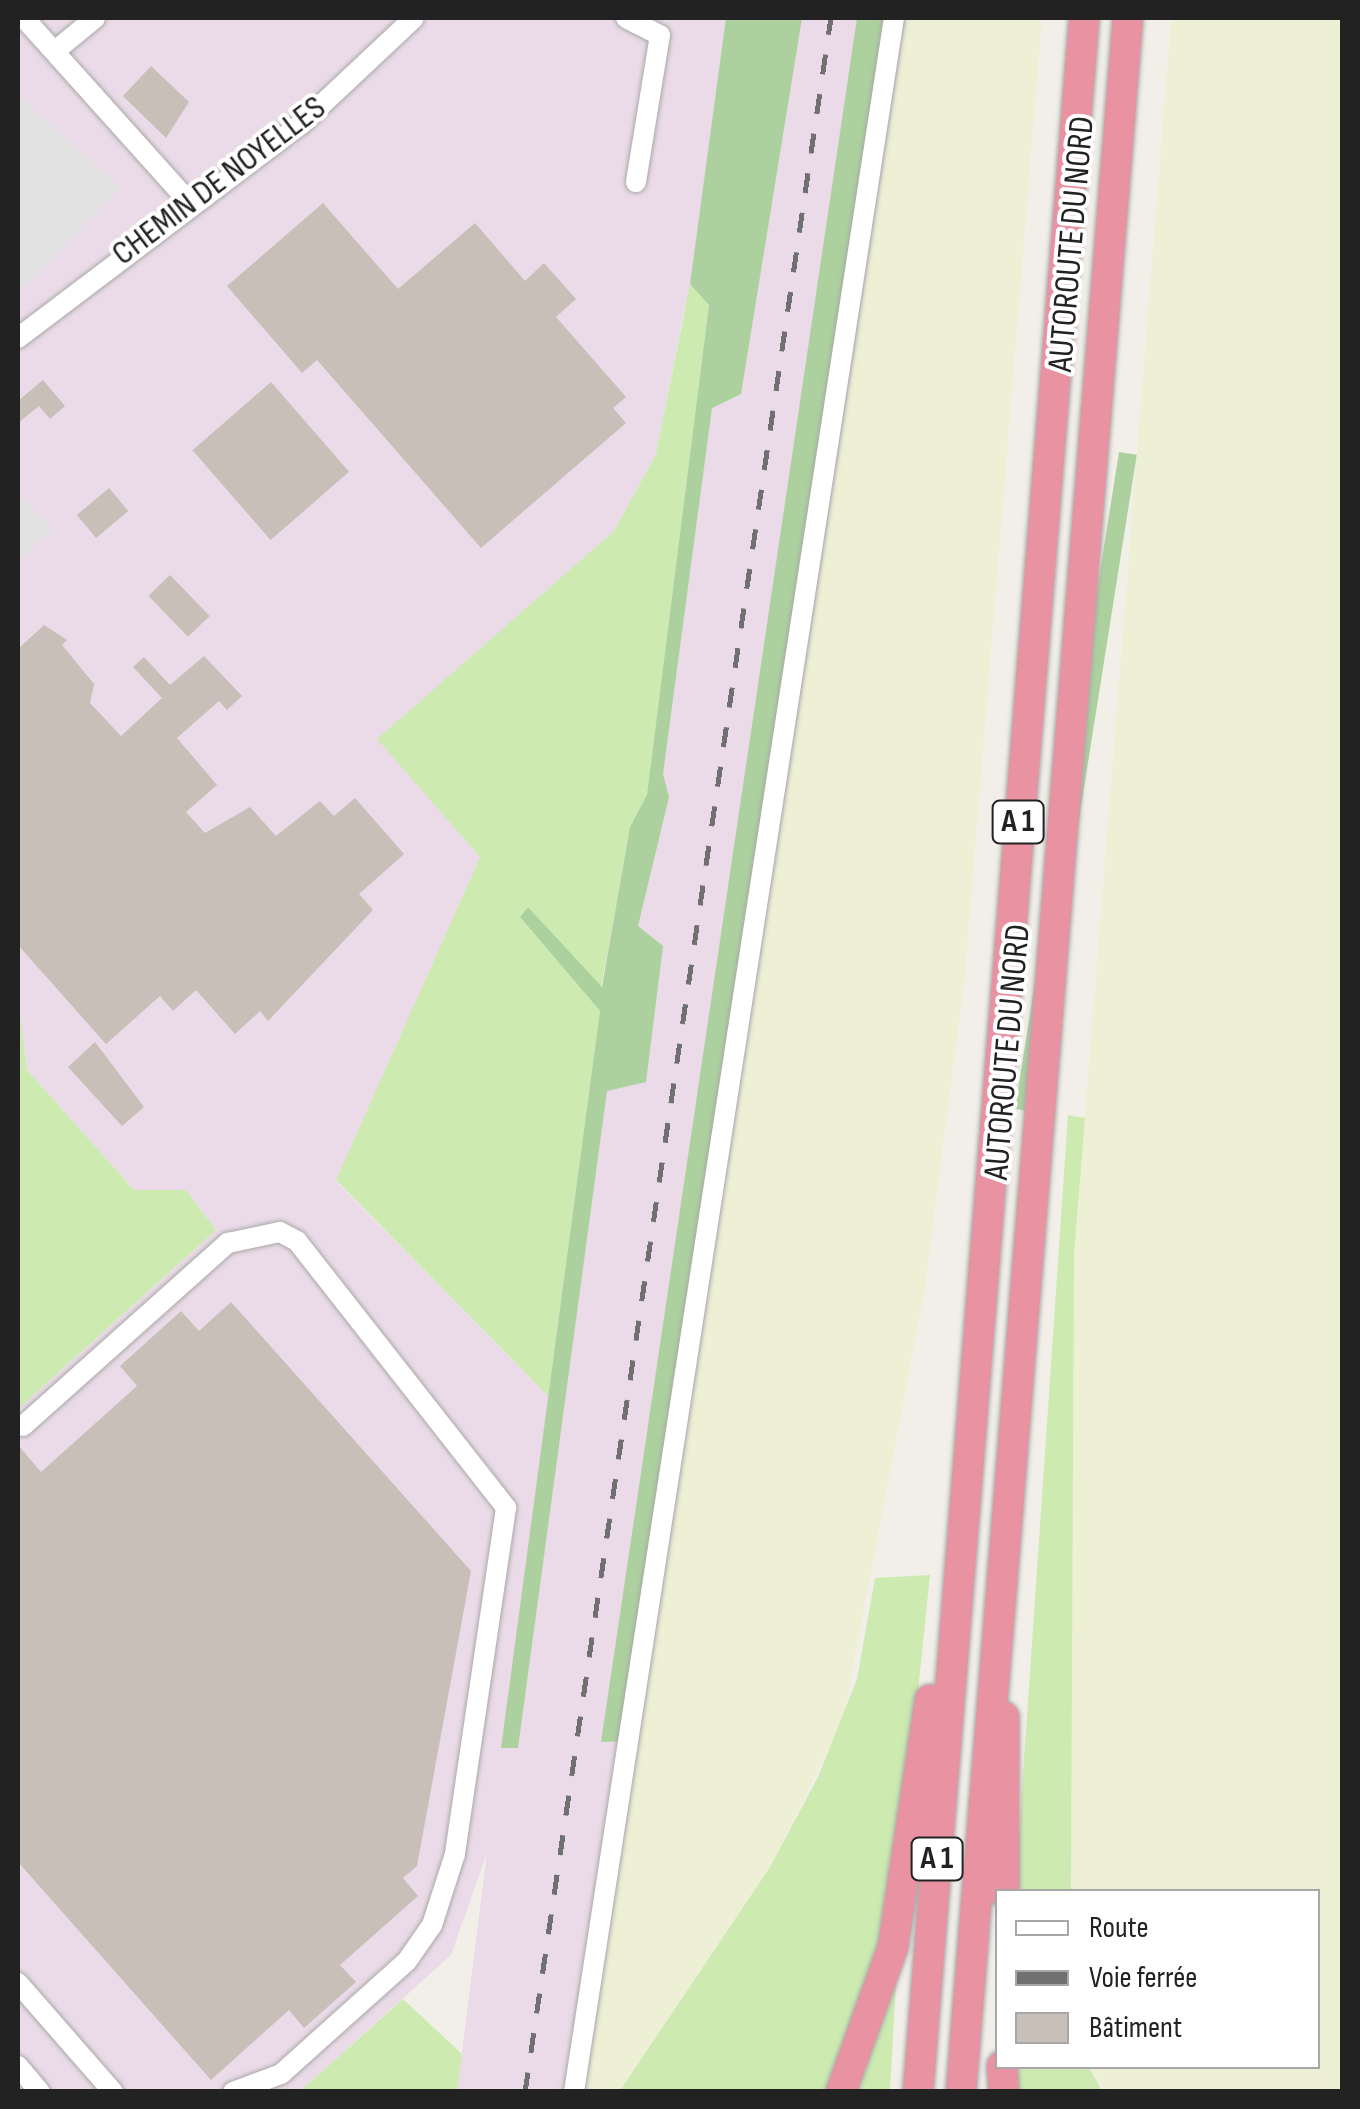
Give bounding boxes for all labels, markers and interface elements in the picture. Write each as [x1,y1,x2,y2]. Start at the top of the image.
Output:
street label: CHEMIN DE NOYELLES [104,87,334,275]
street label: AUTOROUTE DU NORD [1040,115,1104,373]
road number: A 1 [990,795,1046,849]
street label: AUTOROUTE DU NORD [976,923,1040,1181]
road number: A 1 [910,1832,964,1886]
legend [995,1889,1320,2069]
text: Route [1089,1910,1148,1946]
text: Voie ferrée [1089,1960,1197,1996]
text: Bâtiment [1089,2010,1182,2046]

